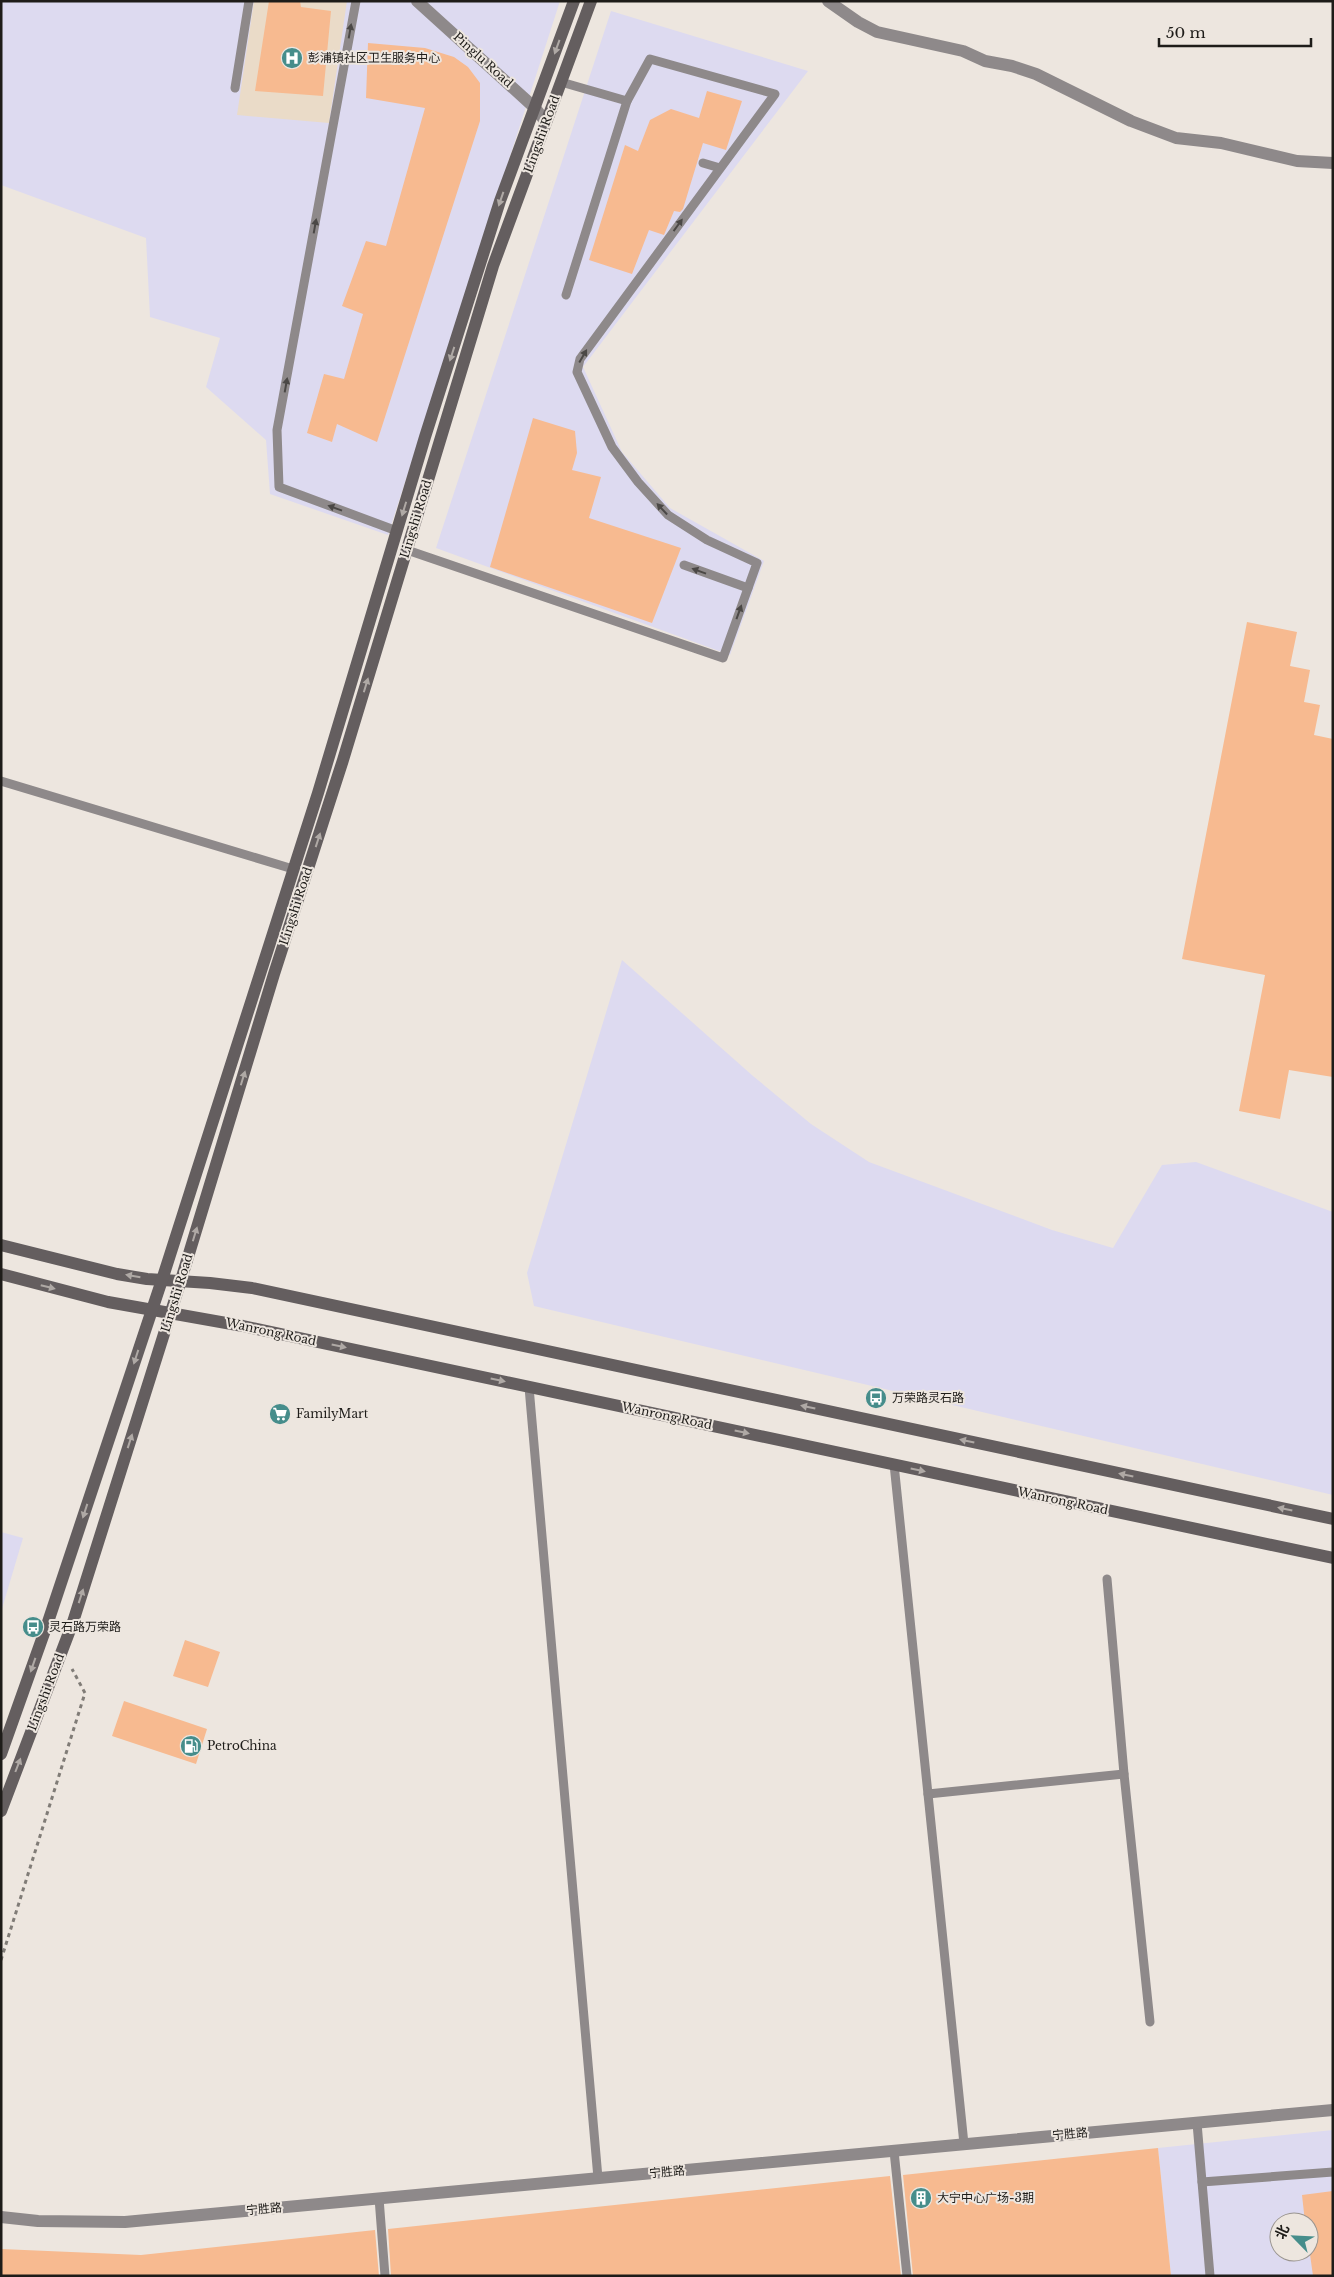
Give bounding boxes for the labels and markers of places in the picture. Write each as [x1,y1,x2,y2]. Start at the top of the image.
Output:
hospital icon: 彭浦镇社区卫生服务中心 [280,46,304,70]
place label: 彭浦镇社区卫生服务中心 [308,50,440,65]
bus stop icon: 万荣路灵石路 [864,1386,888,1410]
place label: 万荣路灵石路 [892,1390,964,1405]
supermarket icon: FamilyMart [268,1402,292,1426]
place label: FamilyMart [296,1406,369,1421]
bus stop icon: 灵石路万荣路 [21,1615,45,1639]
place label: 灵石路万荣路 [49,1619,121,1634]
fuel station icon: PetroChina [179,1734,203,1758]
place label: PetroChina [207,1738,277,1753]
building icon: 大宁中心广场-3期 [909,2186,933,2210]
place label: 大宁中心广场-3期 [937,2190,1034,2205]

